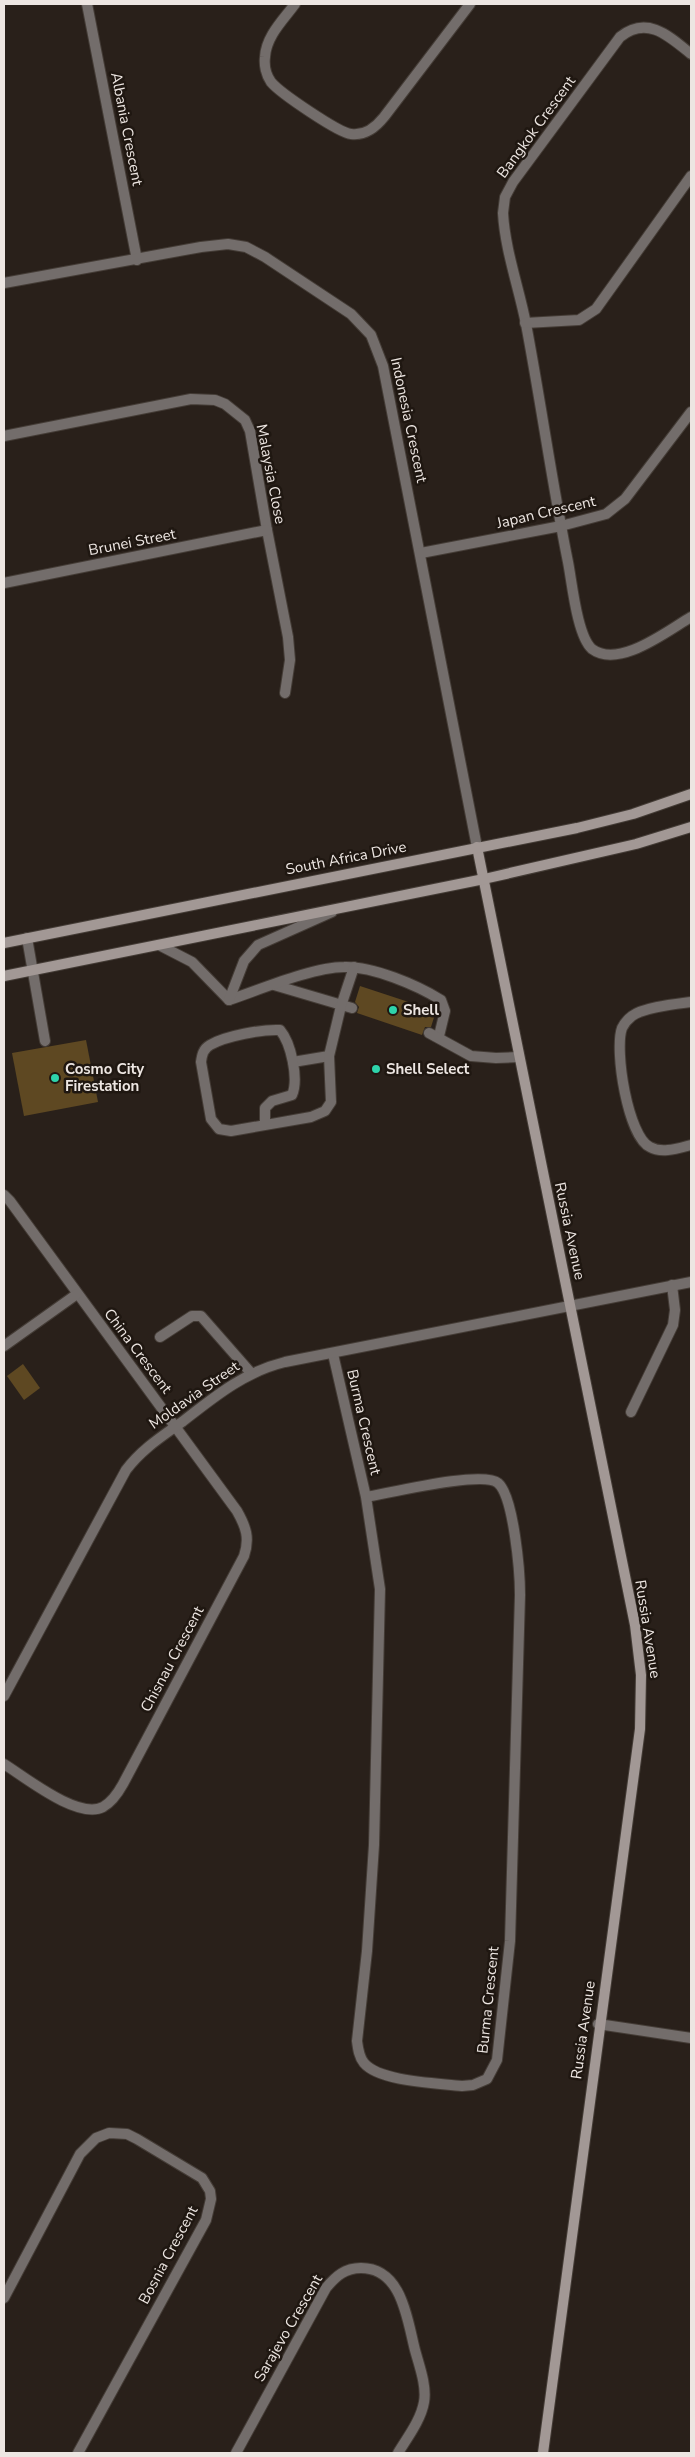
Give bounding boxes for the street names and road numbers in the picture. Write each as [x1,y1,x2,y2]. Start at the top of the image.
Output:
street label: Albania Crescent [106,71,148,188]
street label: Bangkok Crescent [492,71,580,182]
street label: Indonesia Crescent [386,356,432,485]
street label: Malaysia Close [252,422,290,526]
street label: Japan Crescent [494,491,598,533]
street label: Brunei Street [87,524,178,560]
street label: South Africa Drive [284,836,408,880]
street label: Russia Avenue [550,1180,590,1282]
street label: China Crescent [99,1304,177,1398]
street label: Moldavia Street [145,1356,244,1434]
street label: Burma Crescent [342,1367,386,1477]
street label: Russia Avenue [630,1578,666,1680]
street label: Chisnau Crescent [136,1602,209,1715]
street label: Burma Crescent [472,1945,504,2055]
street label: Russia Avenue [566,1979,600,2081]
street label: Bosnia Crescent [134,2202,203,2308]
street label: Sarajevo Crescent [249,2270,327,2385]

